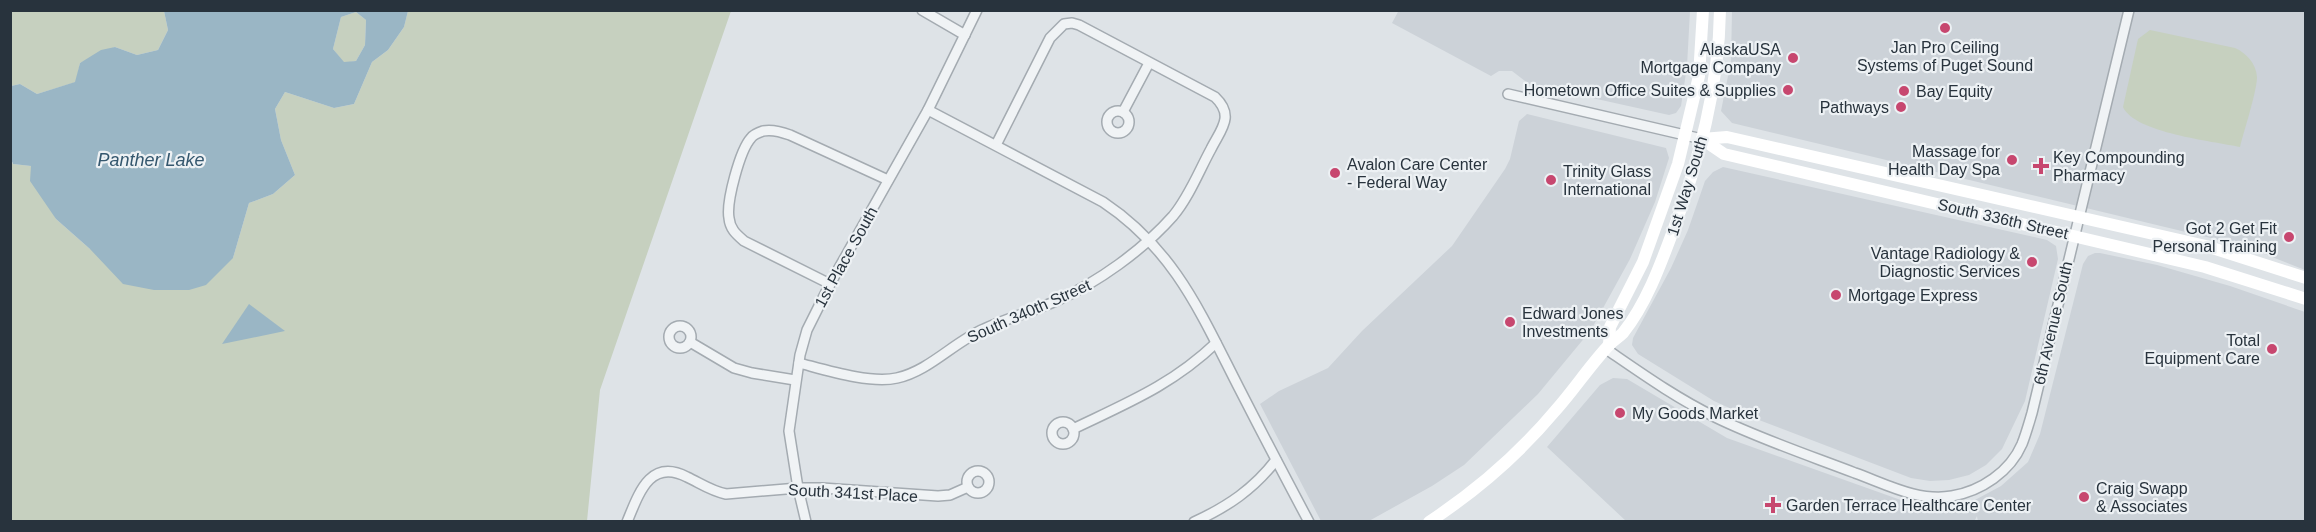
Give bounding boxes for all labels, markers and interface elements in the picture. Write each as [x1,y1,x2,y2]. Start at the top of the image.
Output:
marker: Jan Pro Ceiling Systems of Puget Sound [1938,21,1952,35]
place label: Jan Pro Ceiling Systems of Puget Sound [1857,39,2033,74]
place label: AlaskaUSA Mortgage Company [1640,41,1781,76]
marker: AlaskaUSA Mortgage Company [1786,51,1800,65]
place label: Hometown Office Suites & Supplies [1524,82,1776,99]
marker: Hometown Office Suites & Supplies [1781,83,1795,97]
place label: Bay Equity [1916,83,1992,100]
marker: Bay Equity [1897,84,1911,98]
place label: Pathways [1820,99,1889,116]
marker: Pathways [1894,100,1908,114]
street label: 1st Way South [1664,134,1710,238]
place label: Massage for Health Day Spa [1888,143,2001,178]
place label: Key Compounding Pharmacy [2053,149,2185,184]
water label: Panther Lake [97,150,205,170]
marker: Massage for Health Day Spa [2005,153,2019,167]
place label: Avalon Care Center - Federal Way [1347,156,1488,191]
marker: Key Compounding Pharmacy [2034,159,2048,173]
place label: Trinity Glass International [1563,163,1651,198]
marker: Avalon Care Center - Federal Way [1328,166,1342,180]
marker: Trinity Glass International [1544,173,1558,187]
street label: South 336th Street [1936,196,2070,242]
street label: 1st Place South [811,204,881,310]
place label: Got 2 Get Fit Personal Training [2152,220,2278,255]
marker: Got 2 Get Fit Personal Training [2282,230,2296,244]
place label: Vantage Radiology & Diagnostic Services [1871,245,2020,280]
marker: Vantage Radiology & Diagnostic Services [2025,255,2039,269]
street label: 6th Avenue South [2031,260,2075,386]
street label: South 340th Street [965,276,1094,346]
place label: Mortgage Express [1848,287,1978,304]
marker: Mortgage Express [1829,288,1843,302]
place label: Edward Jones Investments [1522,305,1623,340]
marker: Edward Jones Investments [1503,315,1517,329]
place label: Total Equipment Care [2144,332,2260,367]
marker: Total Equipment Care [2265,342,2279,356]
place label: My Goods Market [1632,405,1759,422]
marker: My Goods Market [1613,406,1627,420]
place label: Craig Swapp & Associates [2096,480,2188,515]
street label: South 341st Place [788,481,918,505]
marker: Craig Swapp & Associates [2077,490,2091,504]
marker: Garden Terrace Healthcare Center [1764,496,1782,514]
place label: Garden Terrace Healthcare Center [1786,497,2032,514]

